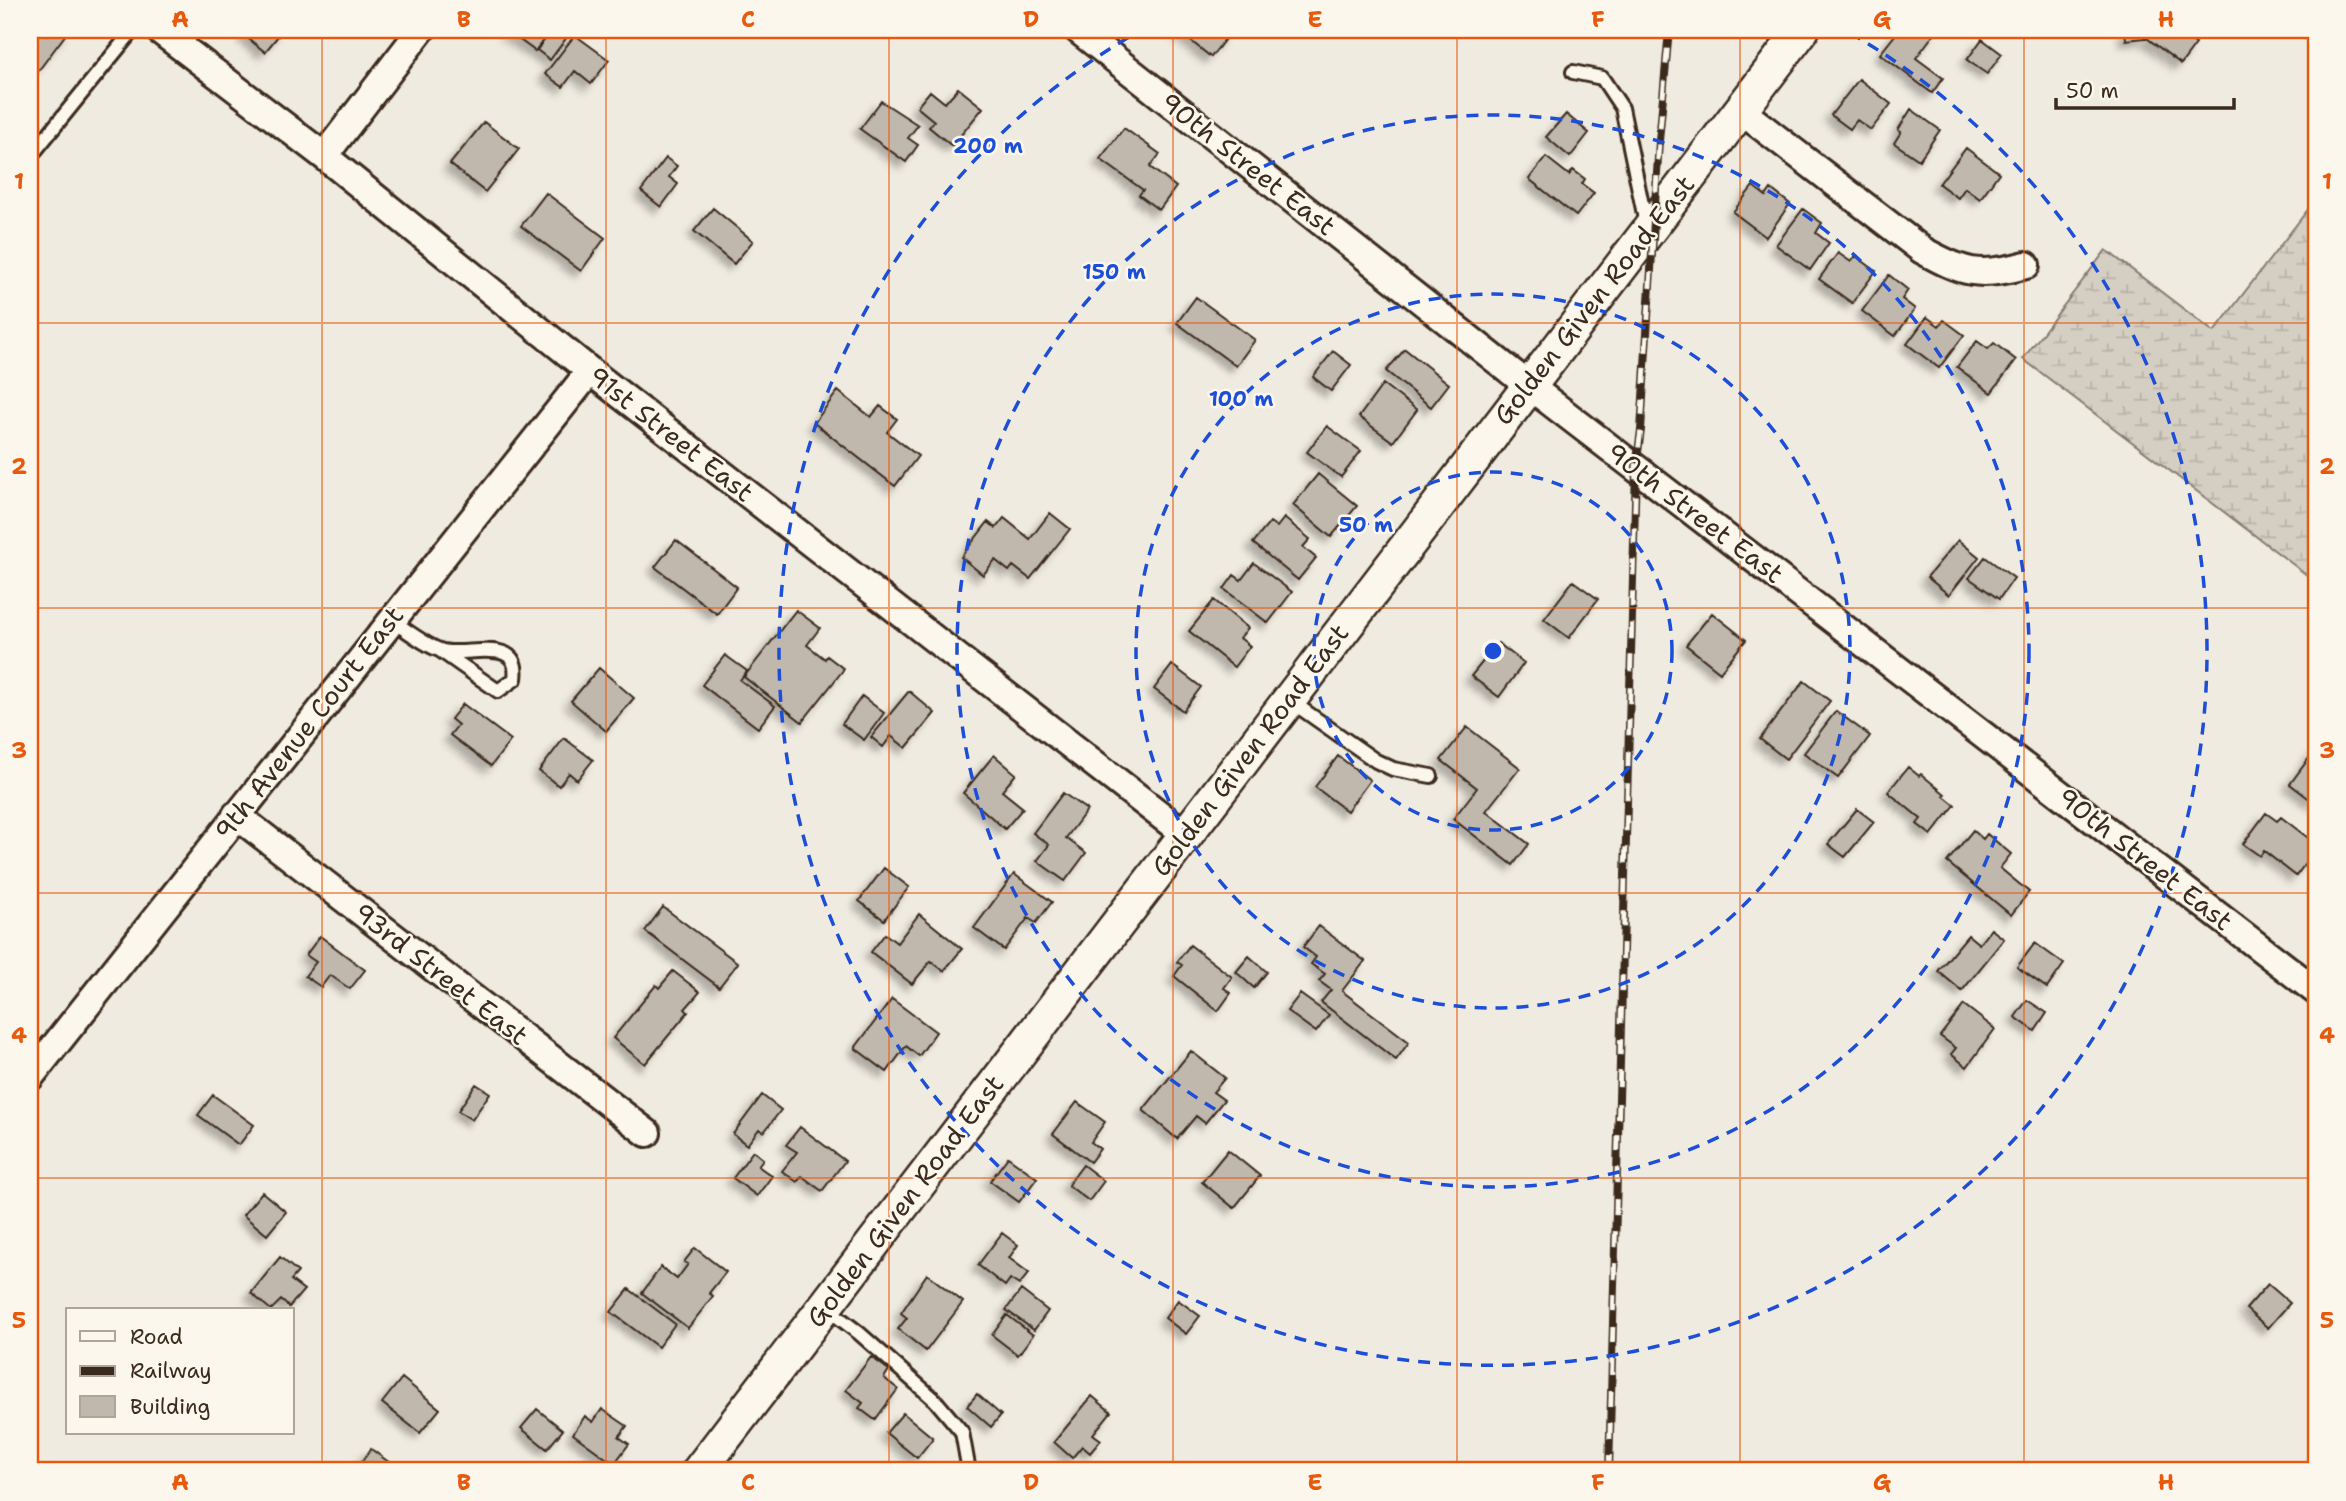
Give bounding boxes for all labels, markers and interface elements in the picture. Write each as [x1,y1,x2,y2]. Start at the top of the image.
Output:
text: A [171,4,189,34]
text: B [457,4,471,34]
text: C [741,4,755,34]
text: D [1023,4,1039,34]
text: E [1307,4,1323,34]
text: F [1591,4,1605,34]
text: G [1873,4,1892,34]
text: H [2158,4,2174,34]
scale bar [2056,66,2234,110]
text: 50 m [2066,77,2119,105]
street label: 90th Street East [1154,84,1343,243]
text: 200 m [953,132,1023,160]
text: 1 [14,166,24,196]
text: 1 [2322,166,2332,196]
street label: Golden Given Road East [1485,168,1702,432]
text: 150 m [1082,258,1146,286]
street label: 91st Street East [581,358,761,509]
text: 100 m [1209,385,1273,413]
street label: 90th Street East [1600,435,1791,591]
text: 2 [11,451,27,481]
text: 2 [2319,451,2335,481]
text: 50 m [1339,511,1393,539]
street label: 9th Avenue Court East [206,599,411,847]
street label: Golden Given Road East [1143,616,1356,883]
centre of rings [1481,639,1505,663]
text: 3 [11,735,27,765]
text: 3 [2319,735,2335,765]
street label: 90th Street East [2051,779,2240,938]
street label: 93rd Street East [347,895,536,1053]
text: 4 [11,1020,27,1050]
text: 4 [2319,1020,2335,1050]
street label: Golden Given Road East [798,1067,1011,1334]
text: 5 [12,1305,26,1335]
text: 5 [2320,1305,2334,1335]
legend [66,1308,294,1434]
text: Road [130,1323,183,1351]
text: Railway [130,1357,212,1385]
text: Building [130,1393,210,1421]
text: A [171,1467,189,1497]
text: B [457,1467,471,1497]
text: C [741,1467,755,1497]
text: D [1023,1467,1039,1497]
text: E [1307,1467,1323,1497]
text: F [1591,1467,1605,1497]
text: G [1873,1467,1892,1497]
text: H [2158,1467,2174,1497]

